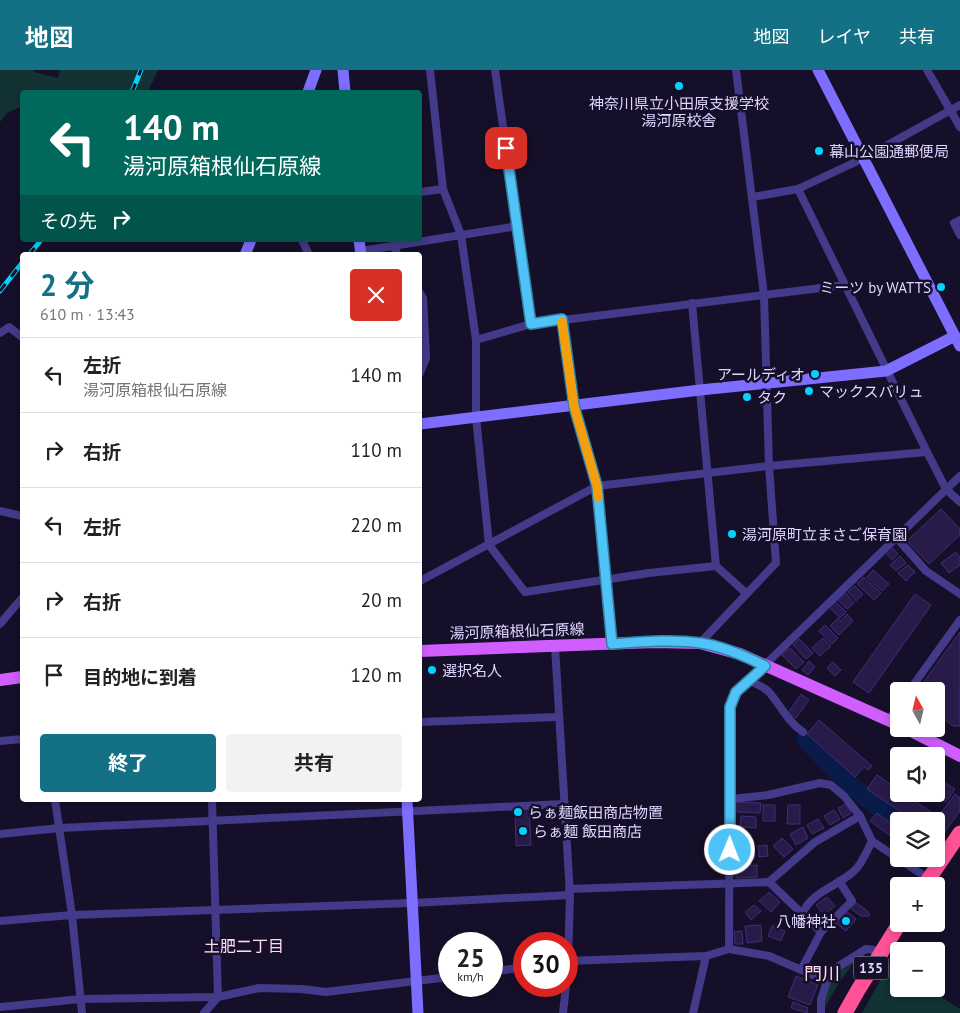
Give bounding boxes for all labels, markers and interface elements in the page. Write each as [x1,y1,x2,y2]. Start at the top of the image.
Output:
text: 地図 [25,22,73,53]
text: 地図 [754,25,790,48]
text: レイヤ [818,25,871,48]
text: 共有 [899,25,935,48]
marker: 神奈川県立小田原支援学校 湯河原校舎 [673,80,685,92]
place label: 神奈川県立小田原支援学校 湯河原校舎 [589,94,769,130]
text: 140 m [123,104,220,150]
icon: left [40,110,105,175]
pin [485,127,527,169]
icon: arrive [492,134,520,162]
place label: 幕山公園通郵便局 [829,142,949,161]
marker: 幕山公園通郵便局 [813,145,825,157]
text: 湯河原箱根仙石原線 [123,152,321,180]
icon: right [107,205,135,233]
text: その先 [40,209,97,233]
text: 2 分 [40,265,95,304]
button: close [350,269,402,321]
place label: ミーツ by WATTS [820,278,931,297]
marker: ミーツ by WATTS [935,281,947,293]
text: 610 m · 13:43 [40,304,135,324]
text: 左折 [83,353,121,377]
icon: left [40,361,68,389]
text: 140 m [350,363,402,387]
place label: アールディオ [717,365,805,384]
marker: アールディオ [809,368,821,380]
text: 湯河原箱根仙石原線 [83,380,227,400]
place label: マックスバリュ [819,382,924,401]
marker: マックスバリュ [803,385,815,397]
place label: タク [757,388,787,407]
marker: タク [741,391,753,403]
icon: right [40,436,68,464]
text: 110 m [350,438,402,462]
text: 右折 [83,440,121,464]
icon: left [40,511,68,539]
text: 220 m [350,513,402,537]
text: 左折 [83,515,121,539]
place label: 湯河原町立まさご保育園 [742,525,907,544]
marker: 湯河原町立まさご保育園 [726,528,738,540]
icon: right [40,586,68,614]
text: 20 m [361,588,402,612]
text: 右折 [83,590,121,614]
street label: 湯河原箱根仙石原線 [449,619,585,643]
icon: arrive [40,661,68,689]
place label: 選択名人 [442,661,502,680]
text: 120 m [350,663,402,687]
marker: 選択名人 [426,664,438,676]
text: 目的地に到着 [83,665,197,689]
north arrow [890,682,945,738]
map controls [890,682,945,997]
button: 終了 [40,734,216,792]
button: 共有 [226,734,402,792]
button: sound [890,747,945,802]
place label: らぁ麺飯田商店物置 [528,803,663,822]
marker: らぁ麺飯田商店物置 [512,806,524,818]
button: layers [890,812,945,867]
place label: らぁ麺 飯田商店 [533,822,642,841]
position arrow [703,823,755,875]
marker: らぁ麺 飯田商店 [517,825,529,837]
button: + [890,877,945,932]
place label: 八幡神社 [776,912,836,931]
marker: 八幡神社 [840,915,852,927]
speed limit sign: 30 [513,932,578,997]
district label: 土肥二丁目 [204,936,284,956]
text: 25 [456,942,485,974]
button: − [890,942,945,997]
road number: 135 [854,956,888,980]
district label: 門川 [804,962,840,985]
text: km/h [457,969,484,984]

